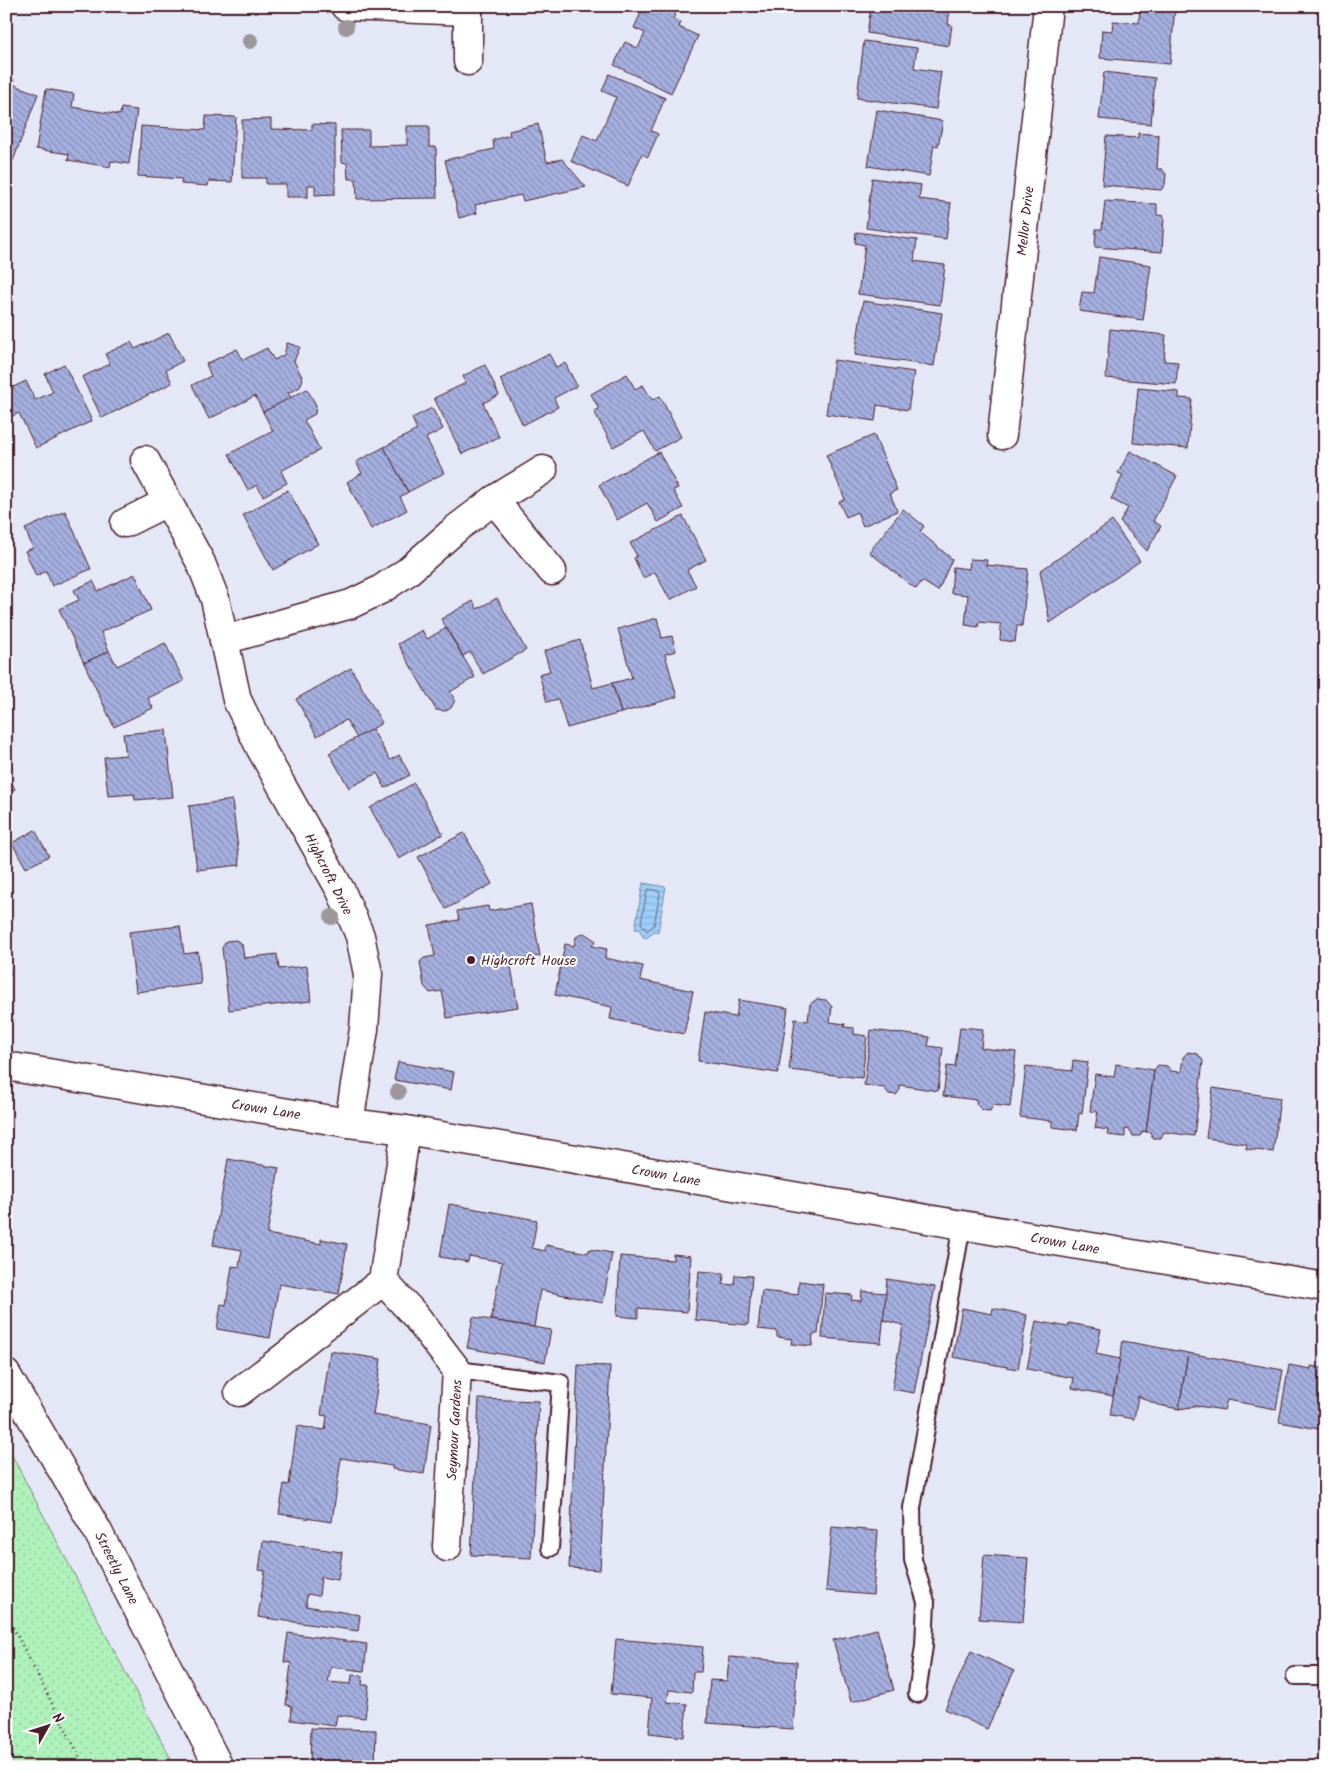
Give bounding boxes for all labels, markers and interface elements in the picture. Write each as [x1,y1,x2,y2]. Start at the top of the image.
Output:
street label: Mellor Drive [1011,184,1041,257]
street label: Highcroft Drive [298,830,359,920]
place label: Highcroft House [481,950,577,972]
marker: Highcroft House [465,954,477,966]
street label: Crown Lane [230,1094,303,1126]
street label: Crown Lane [630,1159,703,1193]
street label: Crown Lane [1029,1227,1102,1261]
street label: Seymour Gardens [441,1379,469,1481]
street label: Streetly Lane [88,1528,144,1609]
north arrow [22,1700,72,1750]
text: N [46,1708,69,1729]

